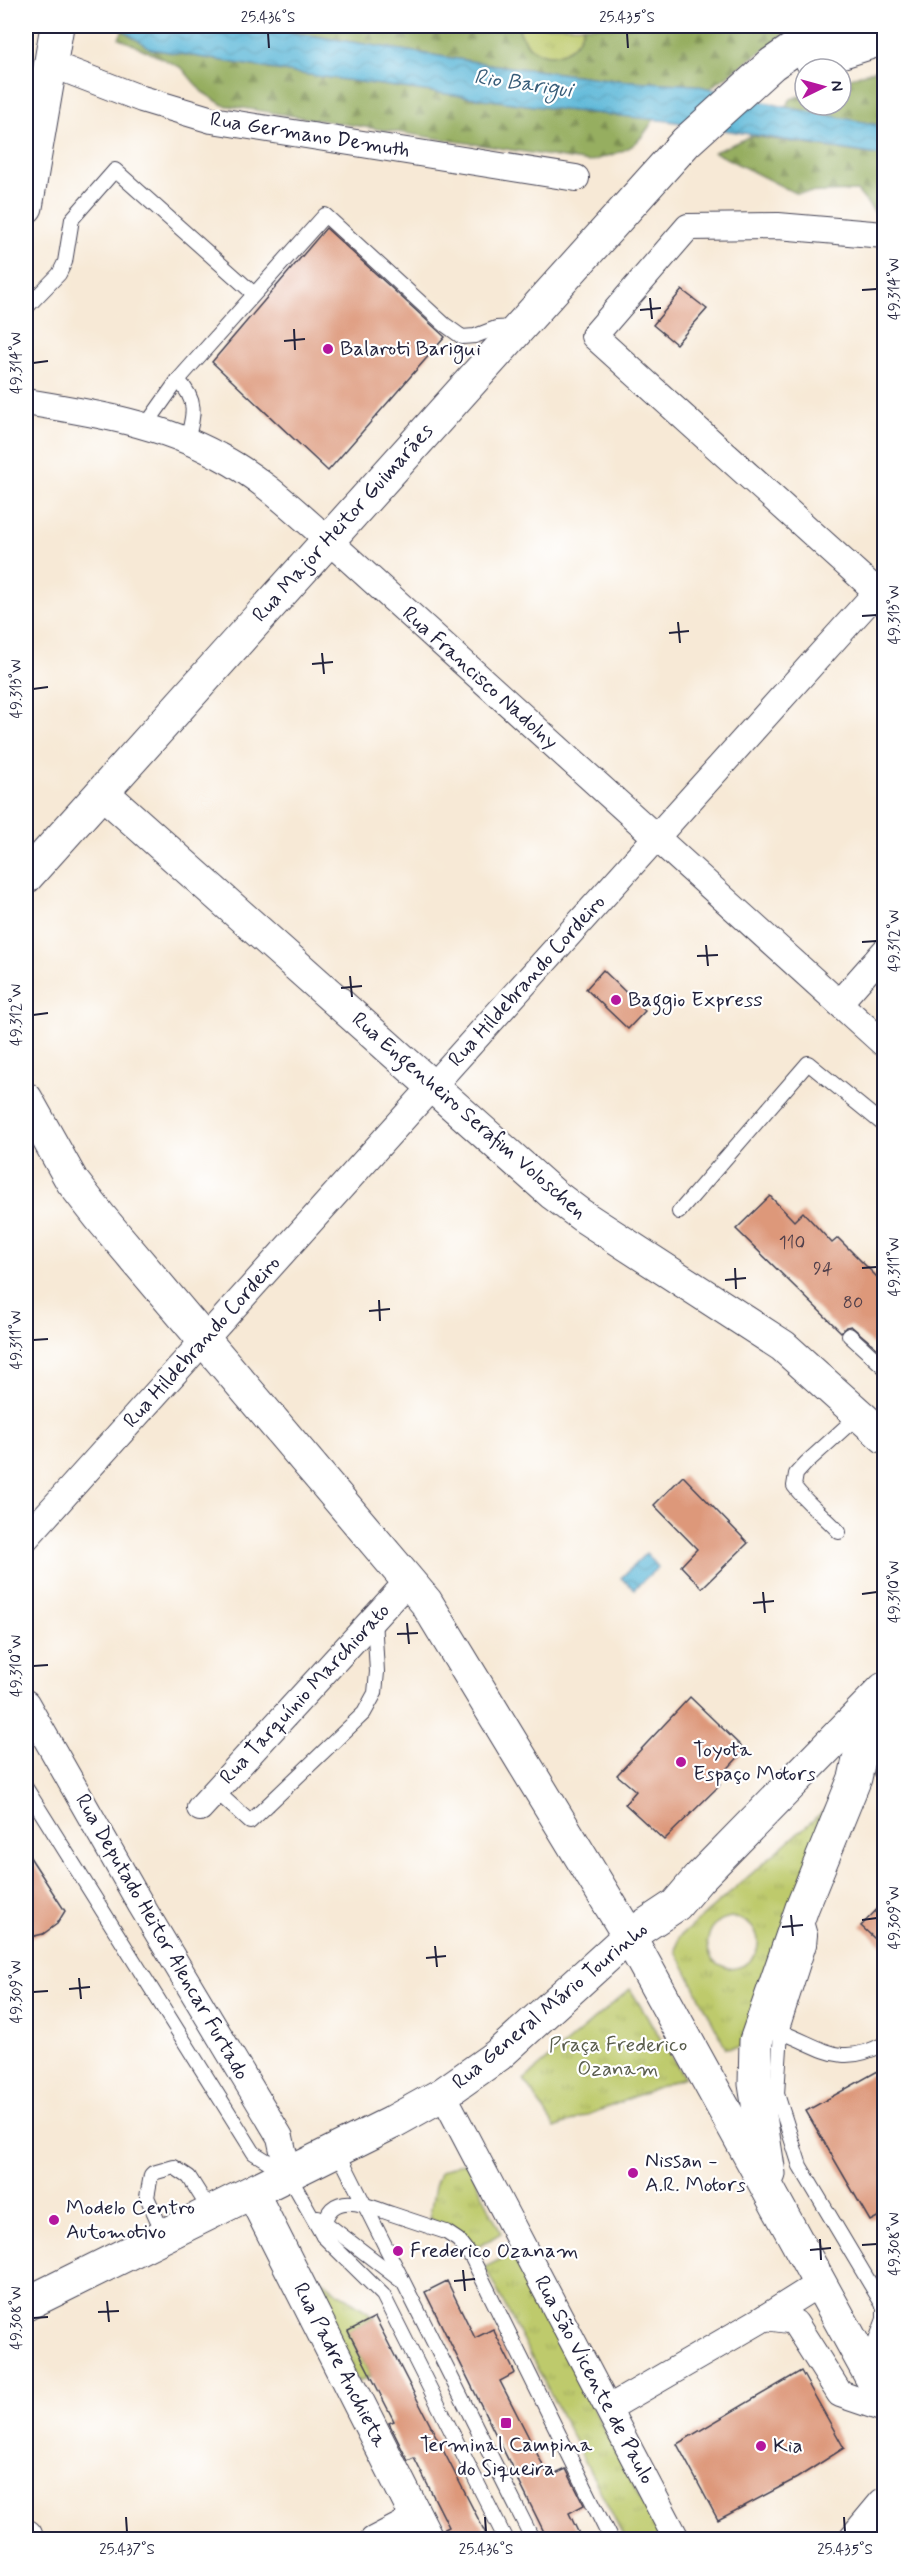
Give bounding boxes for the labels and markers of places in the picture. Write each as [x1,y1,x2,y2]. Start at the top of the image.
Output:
place label: Balaroti Barigui [340,335,481,364]
marker: Balaroti Barigui [321,342,335,356]
place label: Baggio Express [628,986,763,1016]
marker: Baggio Express [609,993,623,1007]
place label: Toyota Espaço Motors [693,1736,816,1788]
marker: Toyota Espaço Motors [674,1755,688,1769]
place label: Nissan - A.R. Motors [645,2147,746,2199]
marker: Nissan - A.R. Motors [626,2166,640,2180]
place label: Modelo Centro Automotivo [66,2194,195,2246]
marker: Modelo Centro Automotivo [47,2213,61,2227]
place label: Frederico Ozanam [410,2237,579,2265]
marker: Frederico Ozanam [391,2244,405,2258]
marker: Terminal Campina do Siqueira [499,2416,513,2430]
place label: Terminal Campina do Siqueira [420,2431,593,2483]
place label: Kia [773,2432,803,2460]
marker: Kia [754,2439,768,2453]

